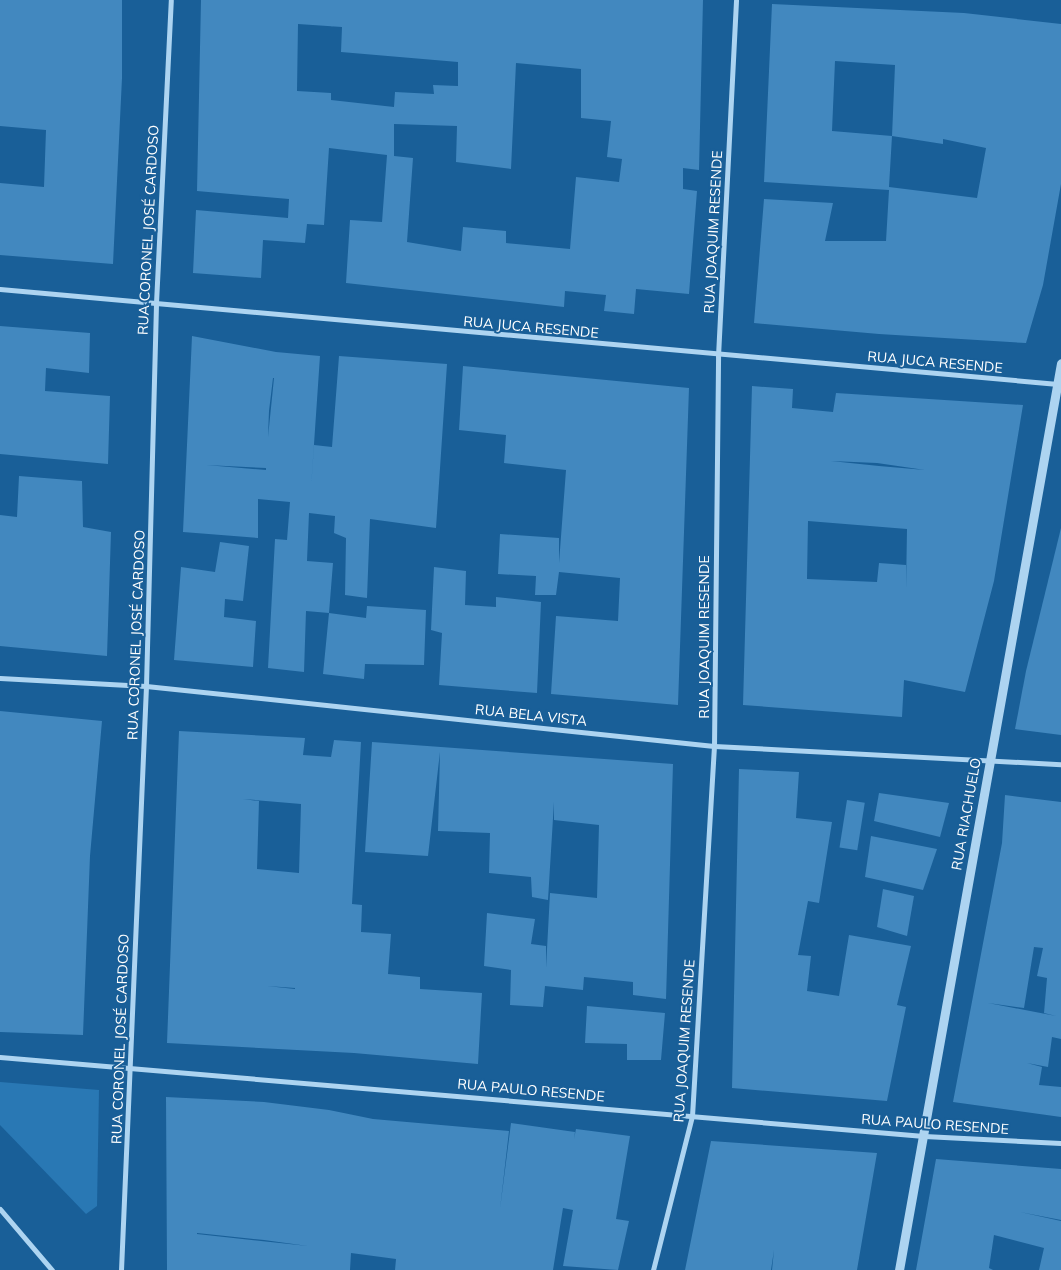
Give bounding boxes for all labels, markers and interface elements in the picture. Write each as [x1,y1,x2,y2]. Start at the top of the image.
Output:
street label: RUA CORONEL JOSÉ CARDOSO [134,125,162,335]
street label: RUA JOAQUIM RESENDE [700,150,726,314]
street label: RUA JUCA RESENDE [463,313,599,341]
street label: RUA JUCA RESENDE [867,348,1003,376]
street label: RUA CORONEL JOSÉ CARDOSO [124,530,148,740]
street label: RUA JOAQUIM RESENDE [696,555,712,719]
street label: RUA BELA VISTA [474,701,588,729]
street label: RUA RIACHUELO [948,756,984,872]
street label: RUA CORONEL JOSÉ CARDOSO [108,934,132,1144]
street label: RUA JOAQUIM RESENDE [670,959,698,1123]
street label: RUA PAULO RESENDE [457,1075,605,1105]
street label: RUA PAULO RESENDE [861,1110,1009,1138]

